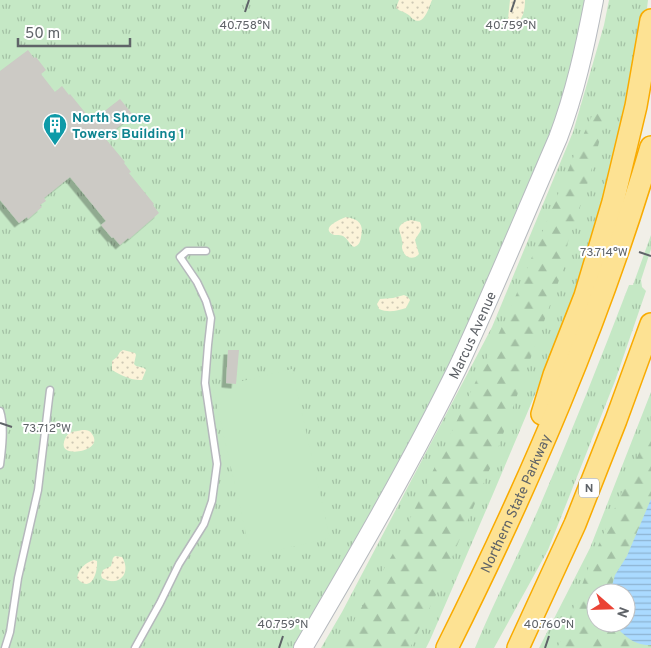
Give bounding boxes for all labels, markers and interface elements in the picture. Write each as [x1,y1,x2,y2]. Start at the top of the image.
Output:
scale bar [18,15,130,47]
text: 40.758°N [219,18,271,34]
text: 40.759°N [486,18,536,34]
text: 50 m [25,25,60,44]
place label: North Shore Towers Building 1 [72,110,185,143]
building icon: North Shore Towers Building 1 [42,112,68,146]
text: 73.714°W [580,245,628,261]
street label: Marcus Avenue [446,289,501,382]
text: 73.712°W [23,421,71,437]
street label: Northern State Parkway [478,432,556,576]
road number: N [579,478,599,498]
north arrow [586,583,636,633]
text: N [612,604,632,620]
text: 40.759°N [258,617,308,633]
text: 40.760°N [524,617,574,633]

